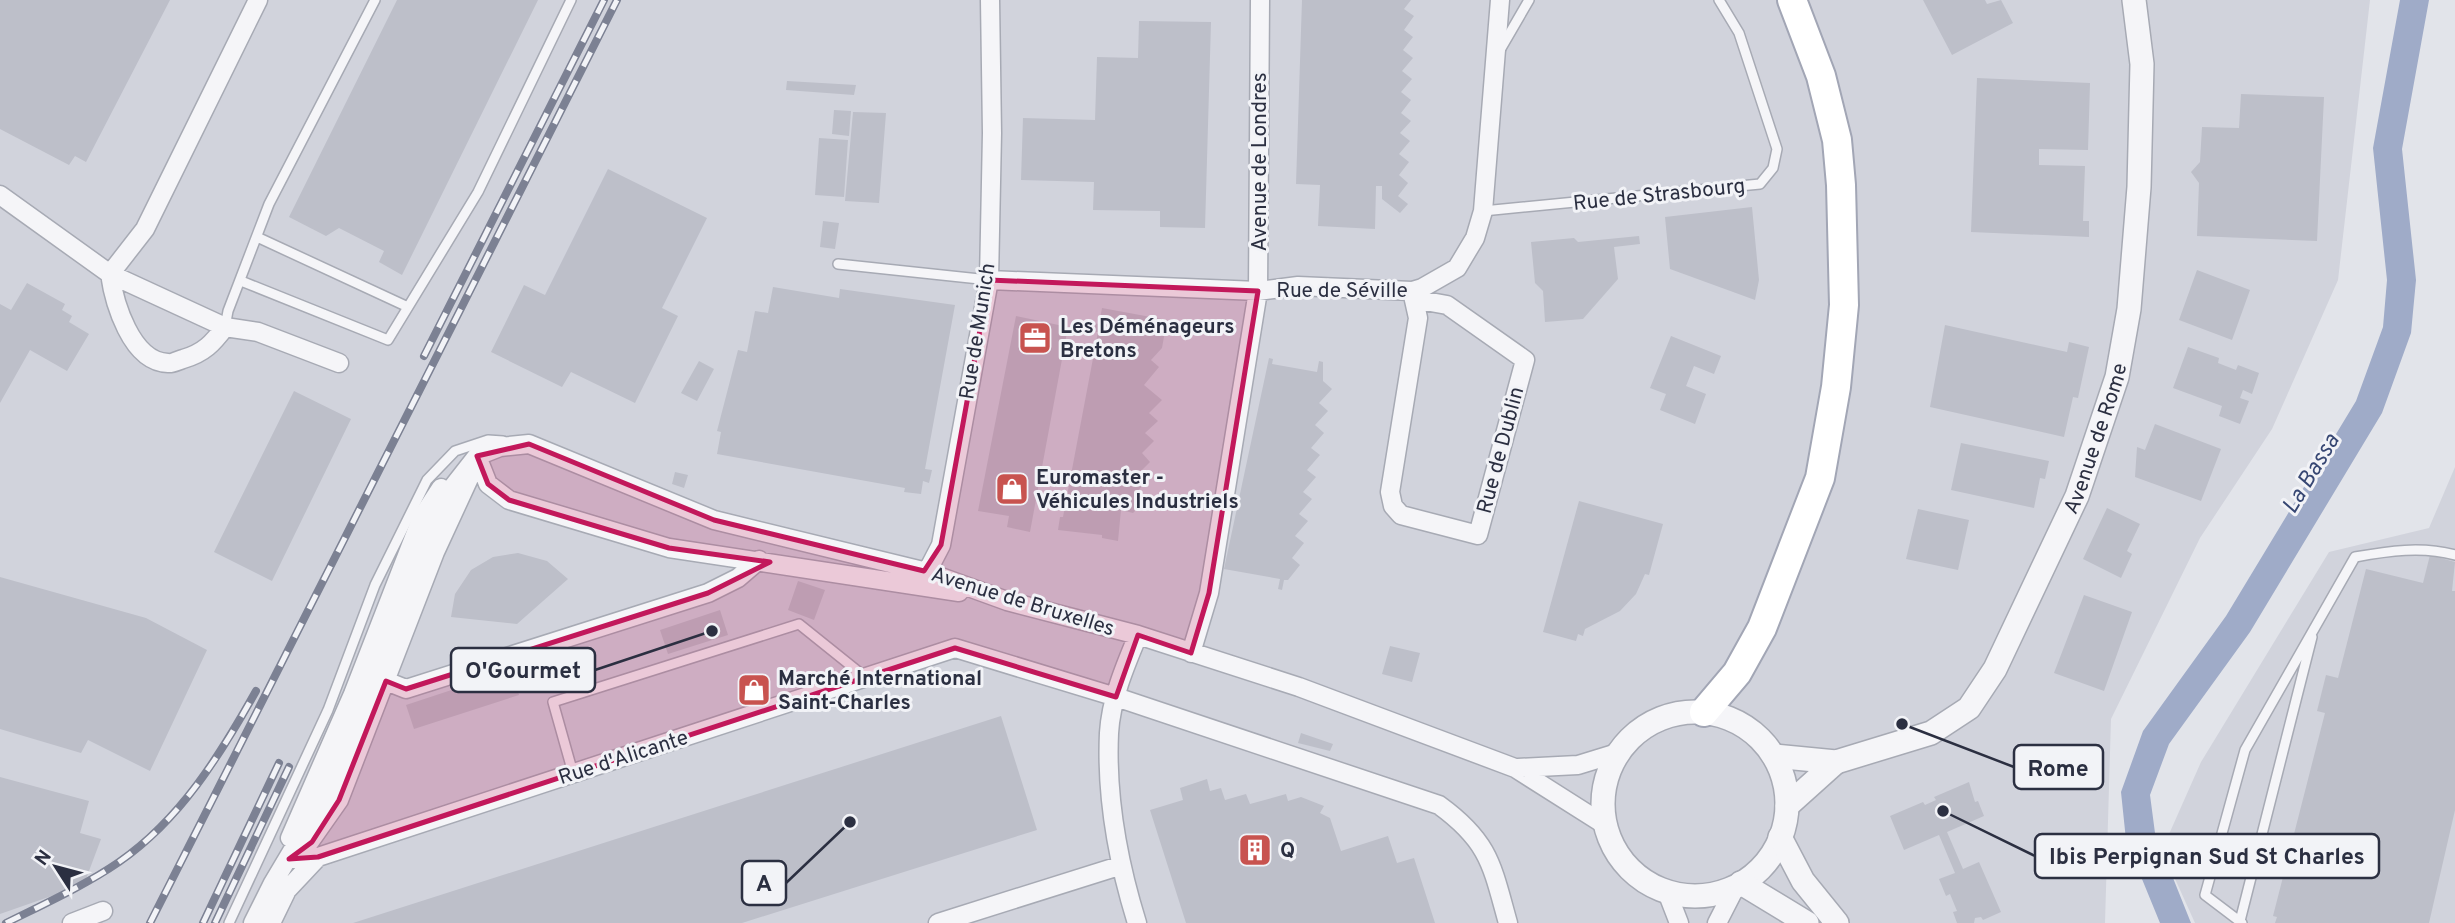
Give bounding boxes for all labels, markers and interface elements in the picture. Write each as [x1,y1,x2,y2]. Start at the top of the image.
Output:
street label: Avenue de Londres [1247,72,1274,252]
street label: Rue de Strasbourg [1572,173,1747,218]
street label: Rue de Munich [954,261,1003,401]
street label: Rue de Séville [1276,278,1408,305]
place label: Les Déménageurs Bretons [1060,314,1235,365]
office icon: Les Déménageurs Bretons [1016,319,1054,357]
street label: Avenue de Rome [2058,361,2134,519]
street label: Rue de Dublin [1472,384,1531,517]
water label: La Bassa [2277,429,2347,520]
place label: Euromaster - Véhicules Industriels [1036,465,1239,516]
shop icon: Euromaster - Véhicules Industriels [993,470,1031,508]
street label: Avenue de Bruxelles [928,562,1118,643]
callout: O'Gourmet [451,648,595,692]
text: O'Gourmet [465,658,581,687]
place label: Marché International Saint-Charles [778,666,982,717]
shop icon: Marché International Saint-Charles [735,671,773,709]
street label: Rue d'Alicante [555,725,692,792]
callout: Rome [2014,745,2103,789]
text: Rome [2027,756,2089,785]
building icon: Q [1236,831,1274,869]
north arrow [21,832,91,902]
callout: Ibis Perpignan Sud St Charles [2035,834,2379,878]
place label: Q [1280,838,1295,865]
text: Ibis Perpignan Sud St Charles [2049,844,2365,873]
text: N [30,846,58,871]
callout: A [742,861,786,905]
text: A [756,871,772,900]

